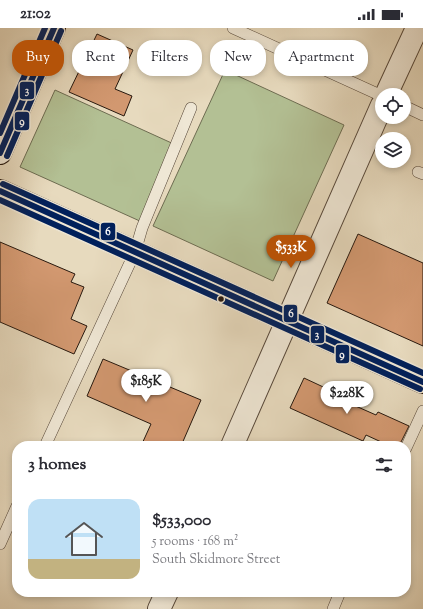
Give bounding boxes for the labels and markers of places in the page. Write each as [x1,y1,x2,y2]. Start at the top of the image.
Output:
pin: $533K [263,235,319,269]
unlabelled marker [216,294,226,304]
pin: $185K [118,369,174,403]
pin: $228K [319,381,375,415]

